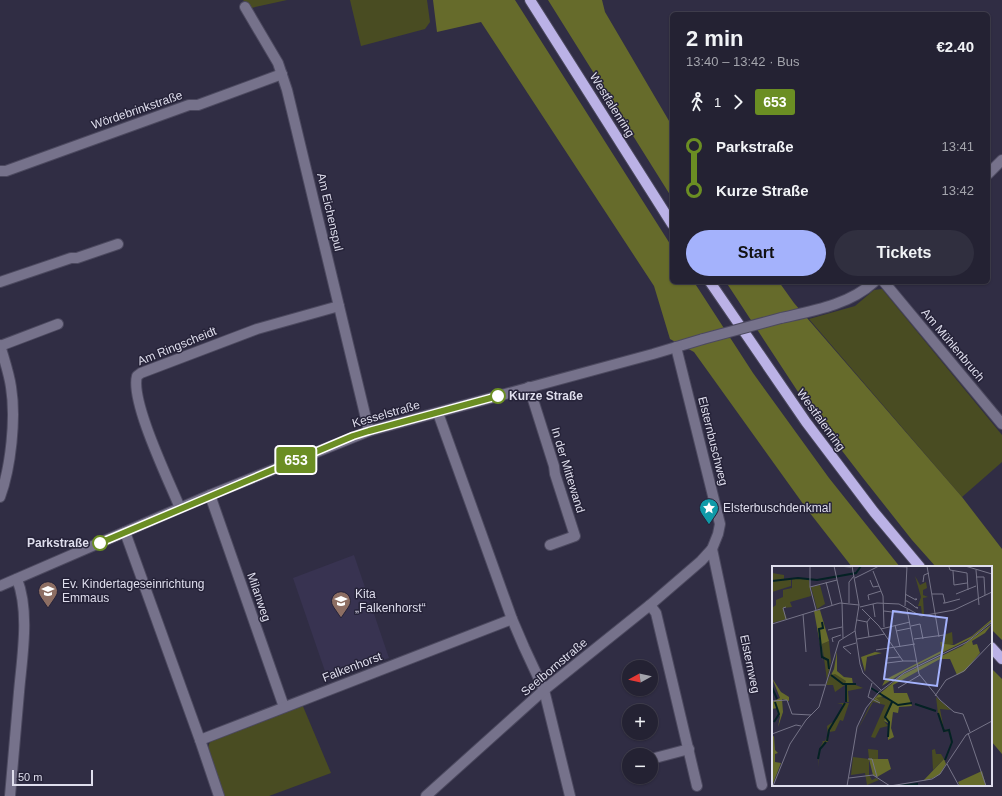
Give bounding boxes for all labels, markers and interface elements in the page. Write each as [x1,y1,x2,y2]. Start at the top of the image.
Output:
text: 2 min [686,26,743,51]
text: €2.40 [936,38,974,55]
text: 13:40 – 13:42 · Bus [686,54,799,69]
street label: Westfalenring [587,70,637,140]
street label: Wördebrinkstraße [90,88,185,132]
icon: walk [686,91,708,113]
icon: forward [727,91,749,113]
text: 653 [763,94,787,110]
text: 1 [714,95,721,110]
text: Parkstraße [716,138,794,155]
text: 13:41 [941,139,974,154]
street label: Am Eichenspul [314,171,346,253]
text: Kurze Straße [716,182,809,199]
text: 13:42 [941,183,974,198]
button: Start [686,230,826,276]
button: Tickets [834,230,974,276]
street label: Am Mühlenbruch [918,306,988,384]
street label: Am Ringscheidt [135,324,219,368]
street label: Westfalenring [794,386,848,454]
marker: Kurze Straße [490,388,506,404]
place label: Kurze Straße [509,389,583,403]
street label: Elsternbuschweg [695,395,731,487]
street label: Kesselstraße [350,398,422,430]
street label: In der Mittewand [548,426,588,514]
line badge: 653 [273,447,319,473]
text: 653 [284,452,308,468]
place icon: Elsterbuschdenkmal [698,497,720,525]
place label: Elsterbuschdenkmal [723,501,831,515]
marker: Parkstraße [92,535,108,551]
place label: Parkstraße [27,536,89,550]
inset map [772,566,992,786]
street label: Milanweg [244,571,274,623]
place label: Ev. Kindertageseinrichtung Emmaus [62,577,205,605]
school or university icon: Ev. Kindertageseinrichtung Emmaus [37,580,59,608]
place label: Kita „Falkenhorst“ [355,587,426,615]
school or university icon: Kita „Falkenhorst“ [330,590,352,618]
street label: Elsternweg [737,634,763,694]
street label: Seelbornstraße [518,635,590,699]
street label: Falkenhorst [320,649,384,685]
north arrow [622,660,658,696]
map controls [622,660,658,784]
button: + [622,704,658,740]
button: − [622,748,658,784]
scale bar [12,768,93,787]
text: 50 m [18,771,42,783]

